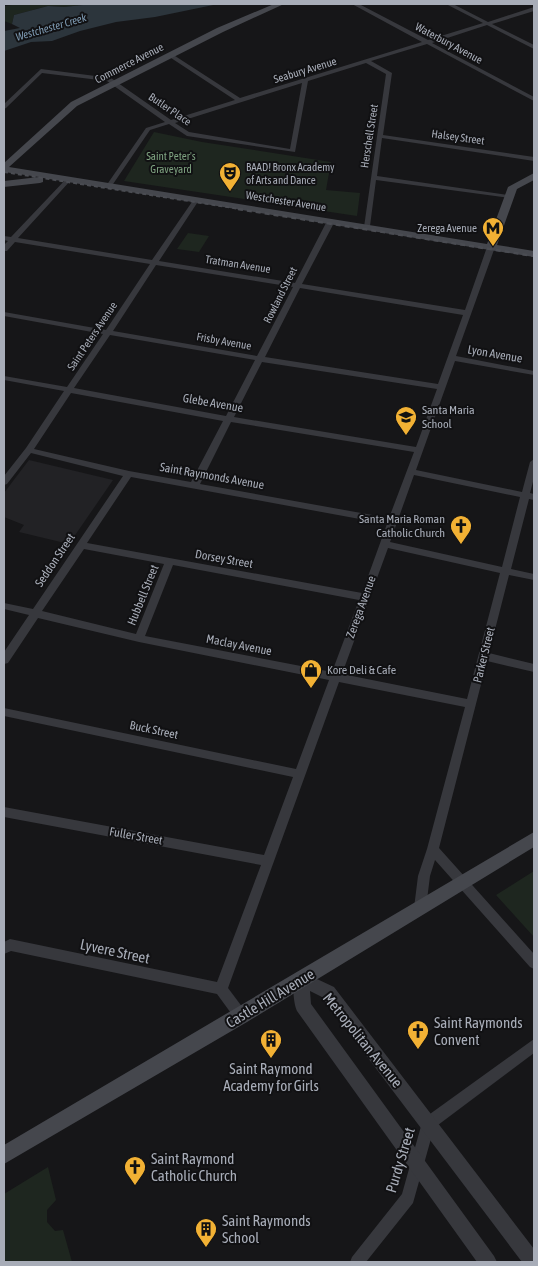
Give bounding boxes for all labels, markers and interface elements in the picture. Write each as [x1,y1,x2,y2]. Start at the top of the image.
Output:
water label: Westchester Creek [14,11,88,43]
street label: Waterbury Avenue [413,20,485,66]
street label: Commerce Avenue [93,41,165,85]
street label: Seabury Avenue [272,55,338,85]
street label: Butler Place [146,90,194,128]
street label: Herschell Street [358,103,380,169]
street label: Halsey Street [431,127,485,147]
park label: Saint Peter's Graveyard [146,150,196,175]
theatre icon: BAAD! Bronx Academy of Arts and Dance [218,161,242,192]
place label: BAAD! Bronx Academy of Arts and Dance [246,161,335,186]
street label: Westchester Avenue [245,189,327,213]
metro station icon: Zerega Avenue [481,216,505,247]
place label: Zerega Avenue [417,222,477,234]
street label: Tratman Avenue [205,253,271,275]
street label: Rowland Street [261,265,299,325]
street label: Saint Peters Avenue [65,300,119,372]
street label: Frisby Avenue [196,330,252,352]
street label: Lyon Avenue [466,342,524,366]
street label: Glebe Avenue [182,391,244,415]
place label: Santa Maria School [422,403,475,431]
school or university icon: Santa Maria School [394,405,418,436]
street label: Saint Raymonds Avenue [159,460,265,492]
place label: Santa Maria Roman Catholic Church [359,512,445,540]
church icon: Santa Maria Roman Catholic Church [449,514,473,545]
street label: Seddon Street [32,530,78,589]
street label: Dorsey Street [194,547,254,571]
street label: Hubbell Street [125,562,162,627]
street label: Zerega Avenue [343,574,379,640]
street label: Parker Street [470,625,498,684]
street label: Maclay Avenue [205,632,273,658]
shop icon: Kore Deli & Cafe [299,658,323,689]
place label: Kore Deli & Cafe [327,663,396,677]
street label: Buck Street [128,718,180,742]
street label: Fuller Street [108,824,164,848]
street label: Lyvere Street [79,935,151,967]
street label: Castle Hill Avenue [223,965,317,1031]
street label: Metropolitan Avenue [320,989,406,1091]
place label: Saint Raymonds Convent [434,1014,523,1048]
church icon: Saint Raymonds Convent [406,1019,430,1050]
building icon: Saint Raymond Academy for Girls [259,1028,283,1059]
place label: Saint Raymond Academy for Girls [223,1060,319,1094]
street label: Purdy Street [382,1125,418,1195]
place label: Saint Raymond Catholic Church [151,1150,237,1184]
church icon: Saint Raymond Catholic Church [123,1155,147,1186]
place label: Saint Raymonds School [222,1212,311,1246]
building icon: Saint Raymonds School [194,1217,218,1248]

